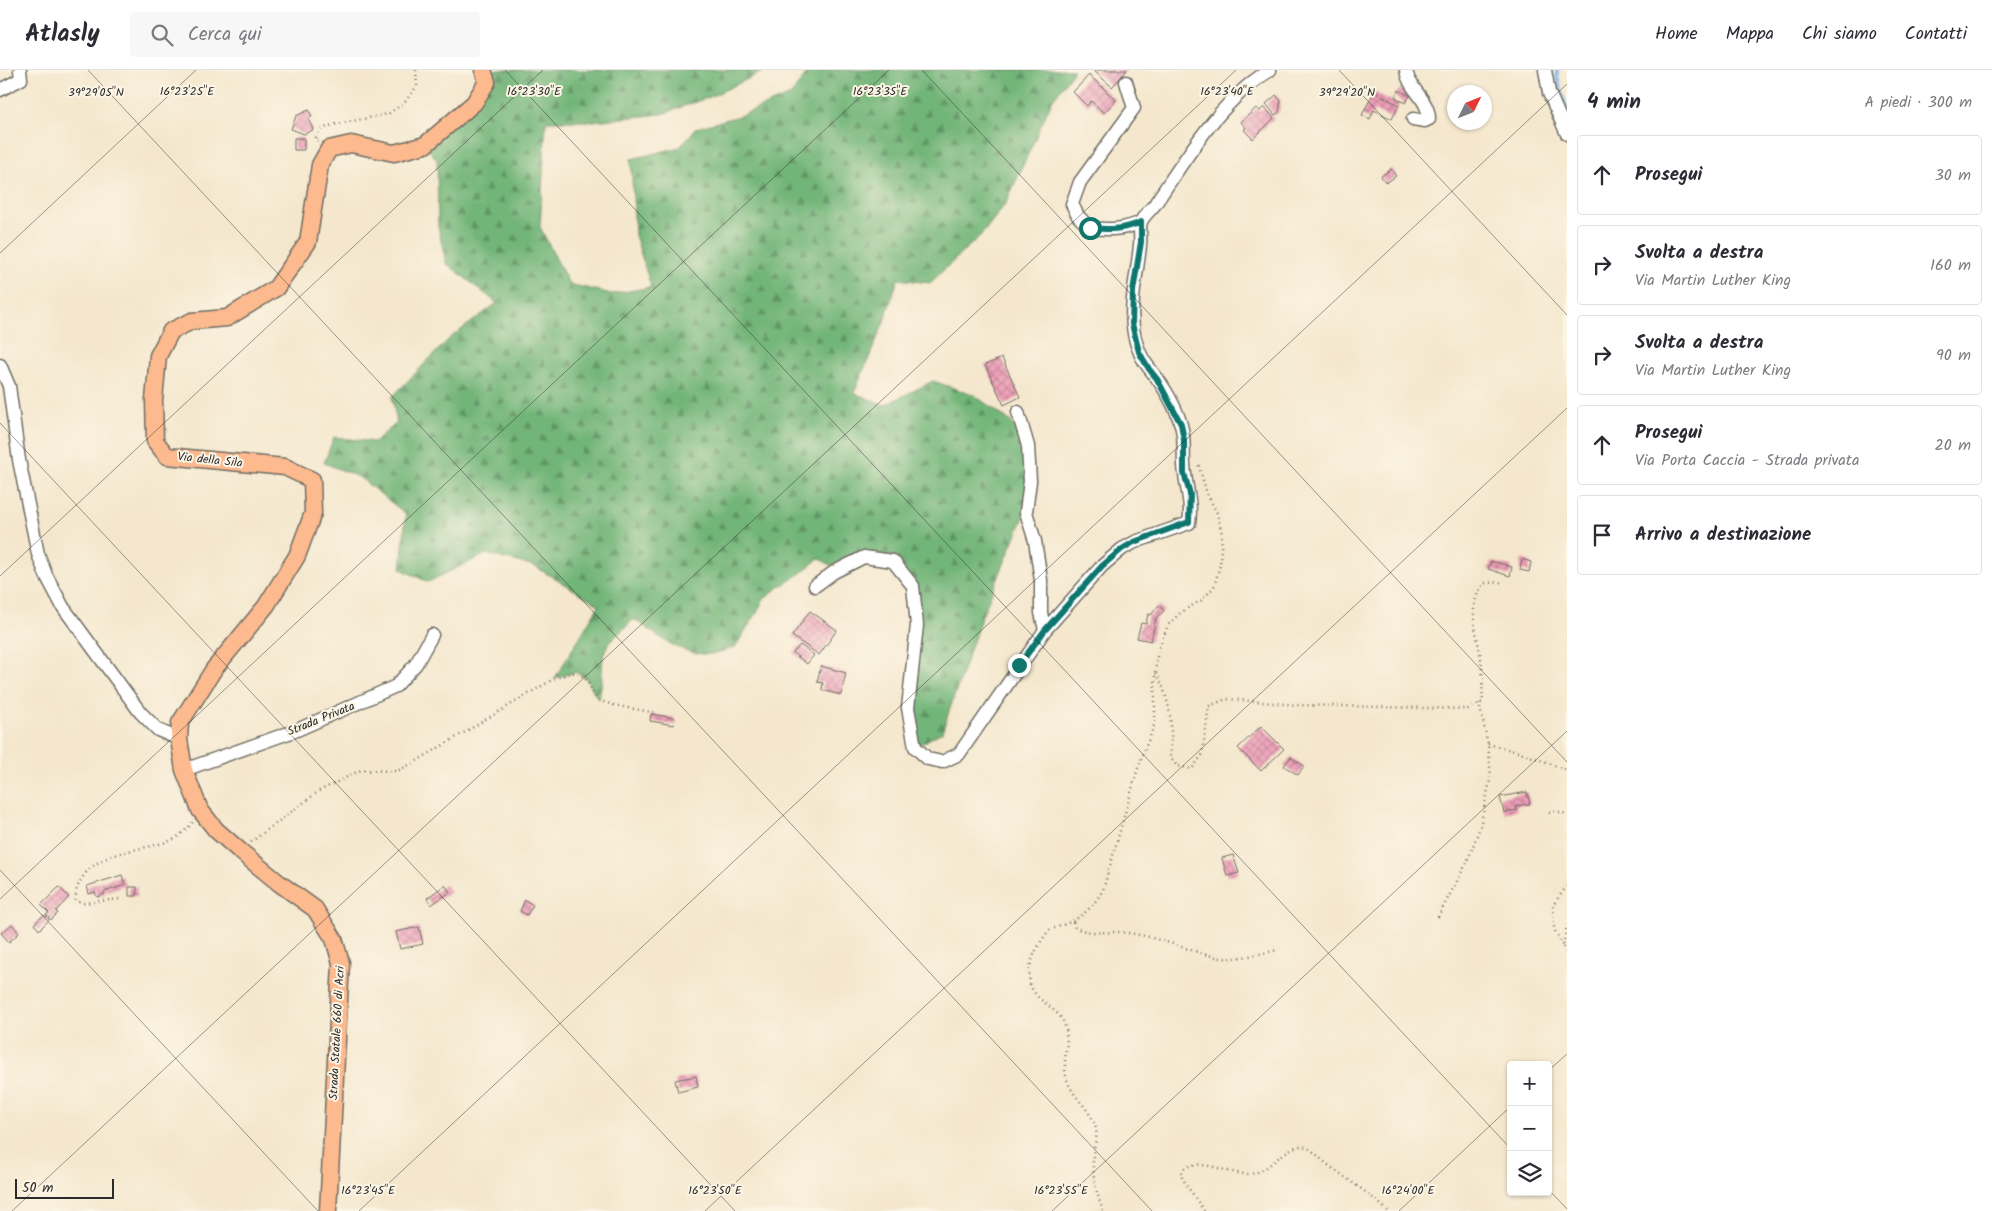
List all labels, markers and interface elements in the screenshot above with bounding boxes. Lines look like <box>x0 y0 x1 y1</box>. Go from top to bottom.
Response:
search box <box>130 12 480 57</box>
text: Atlasly <box>25 15 100 54</box>
text: Cerca qui <box>188 20 262 50</box>
text: Home <box>1655 20 1698 49</box>
text: Mappa <box>1726 20 1774 49</box>
text: Chi siamo <box>1802 20 1877 49</box>
text: Contatti <box>1905 20 1967 49</box>
icon: search <box>148 21 176 49</box>
text: 16°23'25"E <box>160 82 215 101</box>
text: 16°23'30"E <box>507 82 562 101</box>
text: 16°23'35"E <box>853 82 908 101</box>
text: 16°23'40"E <box>1200 82 1255 101</box>
text: 39°29'05"N <box>68 83 124 102</box>
text: 39°29'20"N <box>1319 83 1375 102</box>
north arrow <box>1447 85 1492 130</box>
text: 4 min <box>1587 86 1641 119</box>
text: A piedi · 300 m <box>1864 90 1972 115</box>
text: Prosegui <box>1635 160 1702 190</box>
icon: ahead <box>1588 161 1616 189</box>
text: 30 m <box>1935 163 1971 188</box>
route start <box>1079 217 1102 240</box>
text: Svolta a destra <box>1635 238 1763 268</box>
icon: right <box>1588 251 1616 279</box>
text: 160 m <box>1930 253 1971 278</box>
text: Via Martin Luther King <box>1635 268 1791 293</box>
text: Svolta a destra <box>1635 328 1763 358</box>
icon: right <box>1588 341 1616 369</box>
text: 90 m <box>1936 343 1971 368</box>
text: Via Martin Luther King <box>1635 358 1791 383</box>
text: Prosegui <box>1635 418 1702 448</box>
icon: ahead <box>1588 431 1616 459</box>
text: 20 m <box>1935 433 1971 458</box>
street label: Via della Sila <box>177 447 244 473</box>
text: Via Porta Caccia - Strada privata <box>1635 448 1860 473</box>
text: Arrivo a destinazione <box>1635 520 1811 550</box>
icon: arrive <box>1588 521 1616 549</box>
route end <box>1008 654 1031 677</box>
street label: Strada Privata <box>284 697 358 741</box>
street label: Strada Statale 660 di Acri <box>324 964 350 1101</box>
map controls <box>1507 1061 1552 1196</box>
button: + <box>1507 1061 1552 1106</box>
button: − <box>1507 1106 1552 1151</box>
button: layers <box>1507 1151 1552 1196</box>
scale bar <box>15 1176 114 1199</box>
text: 50 m <box>22 1177 53 1199</box>
text: 16°23'45"E <box>341 1181 396 1200</box>
text: 16°23'50"E <box>688 1181 743 1200</box>
text: 16°23'55"E <box>1034 1181 1089 1200</box>
text: 16°24'00"E <box>1382 1181 1435 1200</box>

